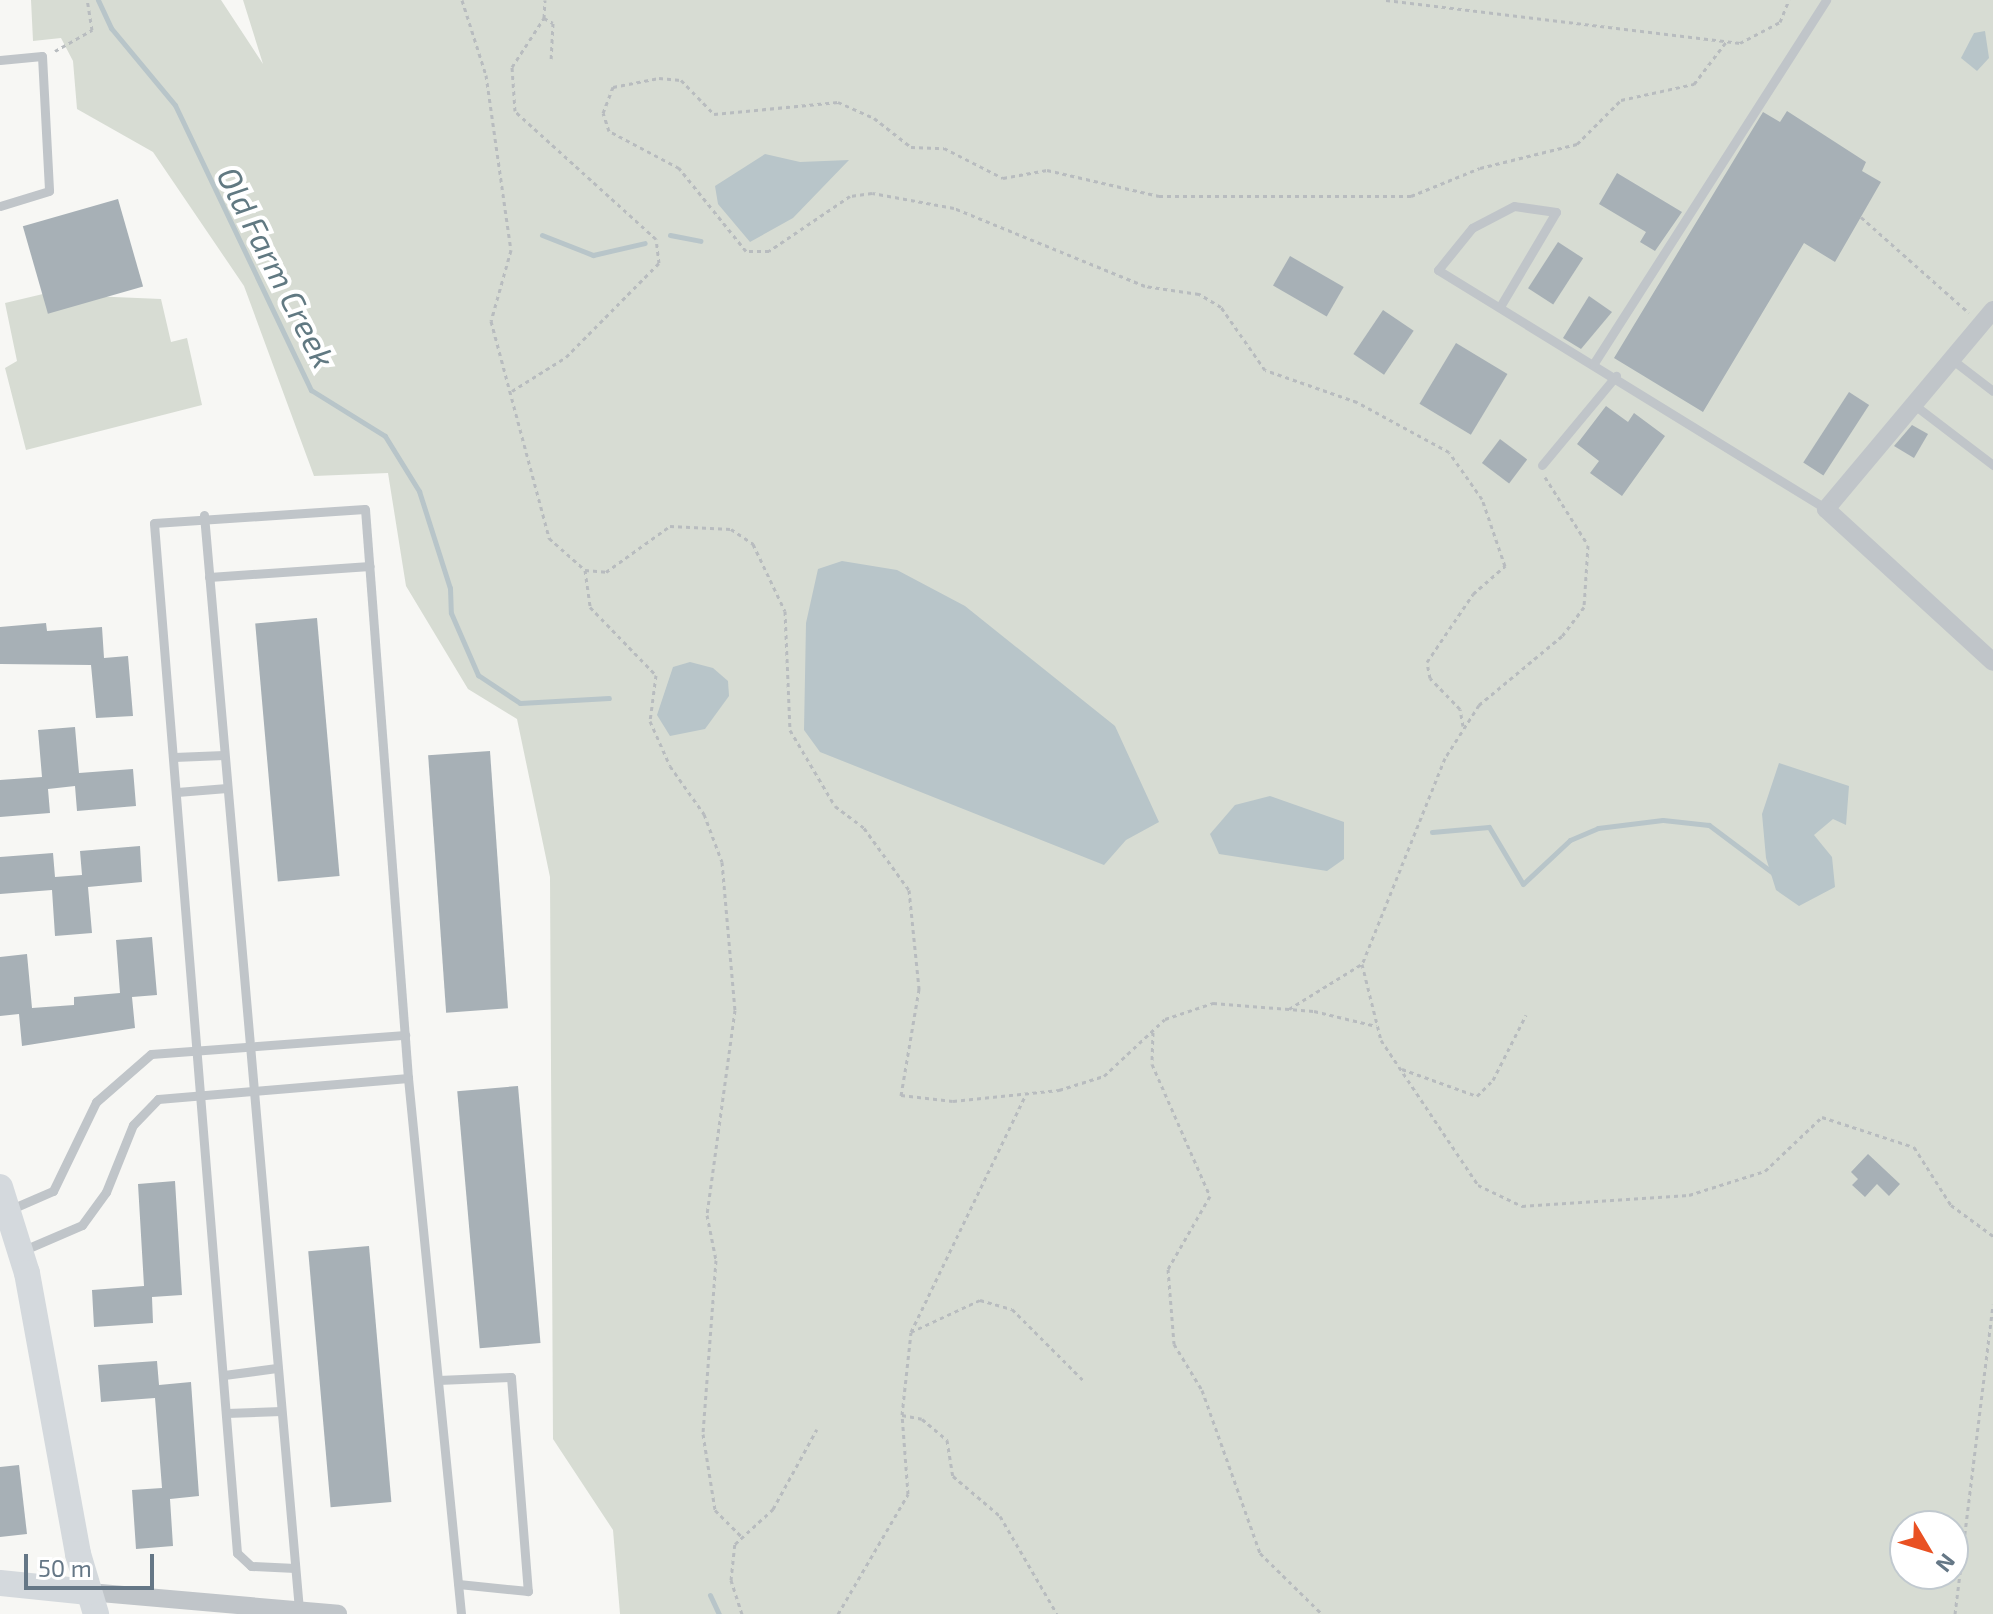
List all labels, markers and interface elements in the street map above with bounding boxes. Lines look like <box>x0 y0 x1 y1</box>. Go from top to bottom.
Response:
water label: Old Farm Creek <box>210 160 344 374</box>
north arrow <box>1889 1510 1969 1590</box>
scale bar <box>28 1538 158 1588</box>
text: N <box>1931 1549 1961 1578</box>
text: 50 m <box>38 1553 92 1582</box>

